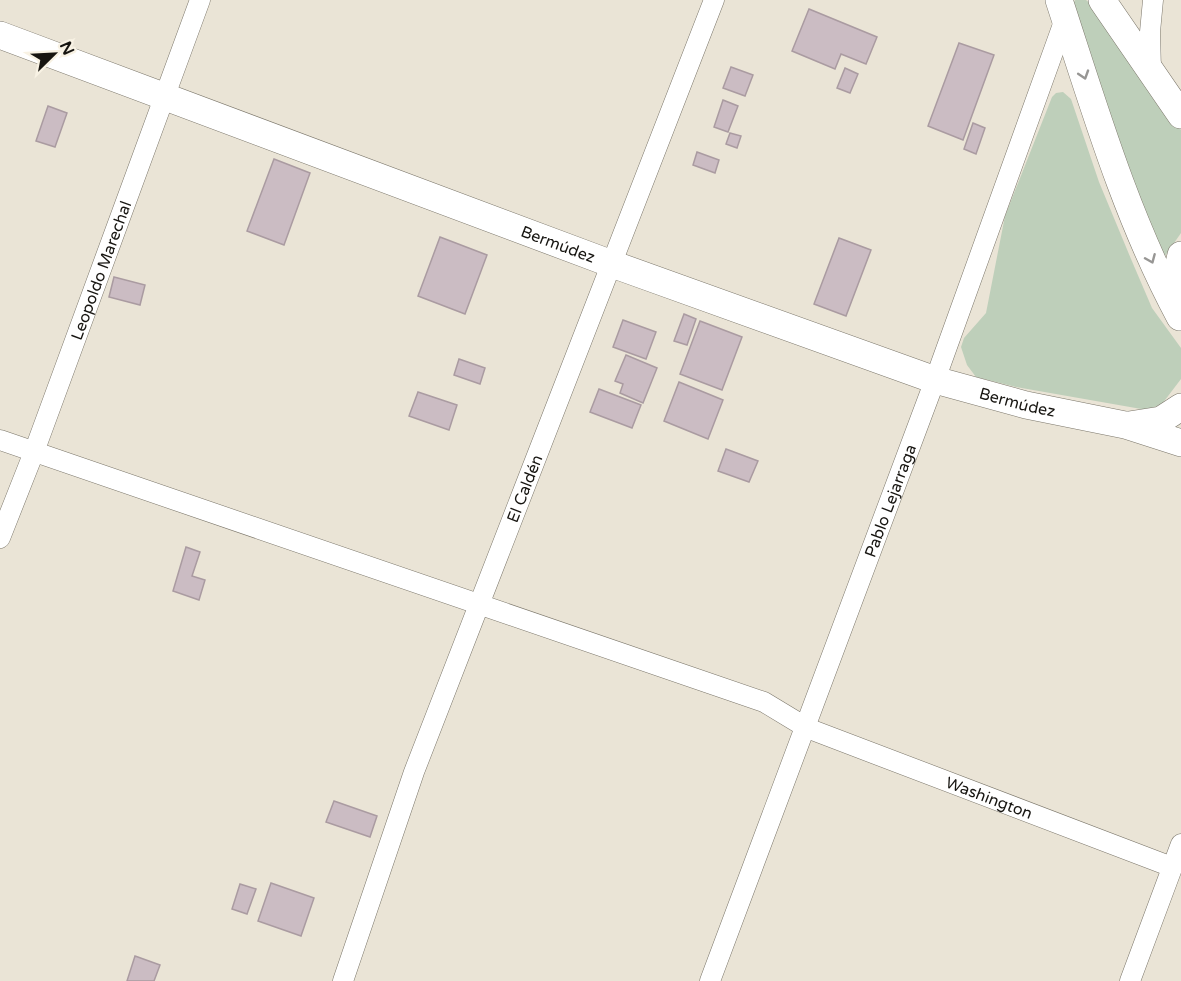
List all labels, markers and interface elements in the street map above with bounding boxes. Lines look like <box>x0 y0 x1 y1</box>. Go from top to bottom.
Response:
north arrow <box>24 24 84 84</box>
text: N <box>55 38 79 58</box>
one-way arrow <box>1077 70 1089 80</box>
street label: Leopoldo Marechal <box>67 198 136 343</box>
street label: Bermúdez <box>518 222 598 268</box>
one-way arrow <box>1143 252 1155 263</box>
street label: Bermúdez <box>977 384 1057 422</box>
street label: Pablo Lejarraga <box>861 442 921 560</box>
street label: El Caldén <box>503 452 547 526</box>
street label: Washington <box>943 773 1035 824</box>

